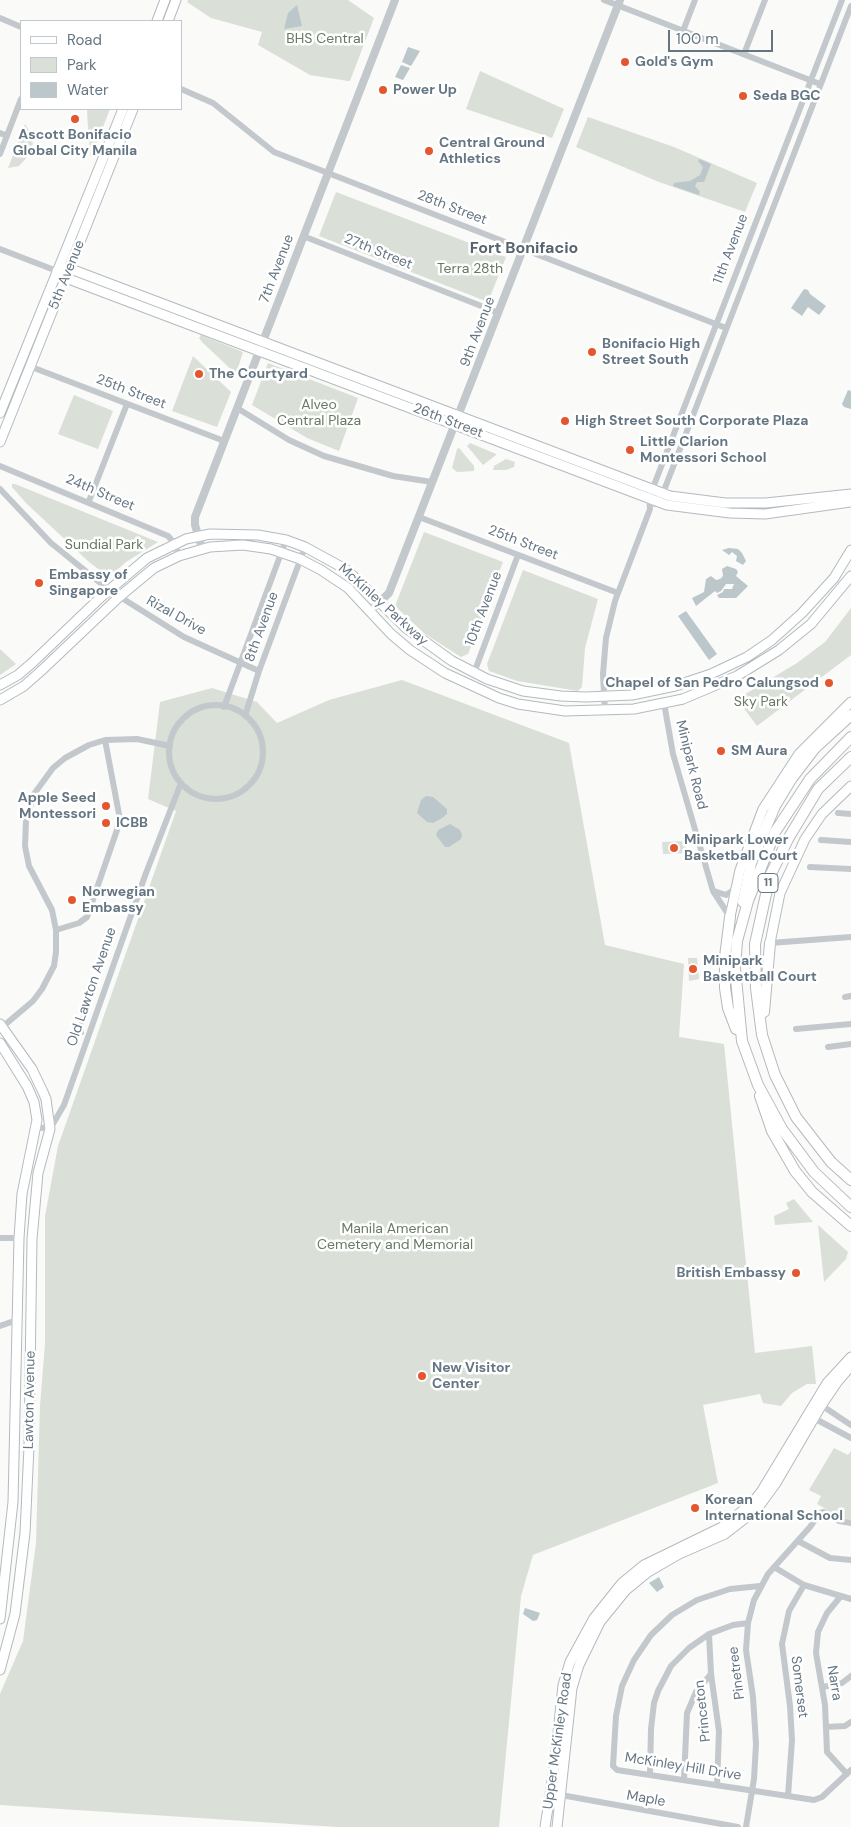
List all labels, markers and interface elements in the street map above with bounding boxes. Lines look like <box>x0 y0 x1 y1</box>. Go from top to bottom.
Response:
legend <box>20 20 182 110</box>
scale bar <box>671 20 776 52</box>
text: 100 m <box>676 29 719 49</box>
text: Road <box>67 30 102 50</box>
park label: BHS Central <box>286 31 364 47</box>
place label: Gold's Gym <box>635 54 713 70</box>
text: Park <box>67 55 97 75</box>
marker: Gold's Gym <box>619 56 631 68</box>
text: Water <box>67 80 108 100</box>
place label: Power Up <box>393 82 457 98</box>
marker: Power Up <box>377 84 389 96</box>
place label: Seda BGC <box>753 88 821 104</box>
marker: Seda BGC <box>737 90 749 102</box>
marker: Ascott Bonifacio Global City Manila <box>69 113 81 125</box>
place label: Ascott Bonifacio Global City Manila <box>13 127 137 160</box>
place label: Central Ground Athletics <box>439 135 545 168</box>
marker: Central Ground Athletics <box>423 145 435 157</box>
street label: 28th Street <box>415 187 489 229</box>
street label: 11th Avenue <box>710 212 752 286</box>
street label: 27th Street <box>341 231 415 273</box>
street label: 7th Avenue <box>256 232 298 306</box>
street label: 5th Avenue <box>45 238 89 312</box>
district label: Fort Bonifacio <box>470 239 578 259</box>
park label: Terra 28th <box>437 261 503 277</box>
street label: 9th Avenue <box>457 295 499 369</box>
place label: Bonifacio High Street South <box>602 336 700 368</box>
marker: Bonifacio High Street South <box>586 346 598 358</box>
place label: The Courtyard <box>209 366 308 382</box>
marker: The Courtyard <box>193 368 205 380</box>
street label: 25th Street <box>94 371 168 413</box>
park label: Alveo Central Plaza <box>277 397 361 430</box>
street label: 26th Street <box>411 400 485 442</box>
place label: High Street South Corporate Plaza <box>575 413 808 429</box>
marker: High Street South Corporate Plaza <box>559 415 571 427</box>
place label: Little Clarion Montessori School <box>640 434 767 467</box>
marker: Little Clarion Montessori School <box>624 444 636 456</box>
street label: 24th Street <box>63 471 137 515</box>
street label: 25th Street <box>486 522 560 564</box>
park label: Sundial Park <box>65 537 143 553</box>
street label: McKinley Parkway <box>335 560 431 650</box>
place label: Embassy of Singapore <box>49 567 128 600</box>
street label: 10th Avenue <box>462 569 506 649</box>
marker: Embassy of Singapore <box>33 577 45 589</box>
street label: 8th Avenue <box>242 590 282 664</box>
street label: Rizal Drive <box>143 593 209 639</box>
place label: Chapel of San Pedro Calungsod <box>605 675 819 691</box>
marker: Chapel of San Pedro Calungsod <box>823 677 835 689</box>
park label: Sky Park <box>734 694 788 710</box>
street label: Minipark Road <box>672 719 710 811</box>
place label: SM Aura <box>731 743 788 759</box>
marker: SM Aura <box>715 745 727 757</box>
place label: Apple Seed Montessori <box>18 790 96 822</box>
marker: Apple Seed Montessori <box>100 800 112 812</box>
place label: ICBB <box>116 815 148 831</box>
marker: ICBB <box>100 817 112 829</box>
place label: Minipark Lower Basketball Court <box>684 832 798 864</box>
marker: Minipark Lower Basketball Court <box>668 842 680 854</box>
road number: 11 <box>758 874 778 892</box>
place label: Norwegian Embassy <box>82 884 155 916</box>
marker: Norwegian Embassy <box>66 894 78 906</box>
street label: Old Lawton Avenue <box>64 925 120 1049</box>
place label: Minipark Basketball Court <box>703 953 817 986</box>
marker: Minipark Basketball Court <box>687 963 699 975</box>
park label: Manila American Cemetery and Memorial <box>317 1221 473 1254</box>
place label: British Embassy <box>677 1265 786 1281</box>
marker: British Embassy <box>790 1267 802 1279</box>
street label: Lawton Avenue <box>21 1351 39 1449</box>
place label: New Visitor Center <box>432 1360 510 1392</box>
marker: New Visitor Center <box>416 1370 428 1382</box>
place label: Korean International School <box>705 1492 843 1524</box>
marker: Korean International School <box>689 1502 701 1514</box>
street label: Pinetree <box>725 1645 749 1701</box>
street label: Somerset <box>787 1655 811 1719</box>
street label: Narra <box>823 1664 845 1702</box>
street label: Upper McKinley Road <box>540 1672 576 1810</box>
street label: Princeton <box>691 1679 715 1743</box>
street label: McKinley Hill Drive <box>624 1749 742 1785</box>
street label: Maple <box>625 1787 667 1811</box>

